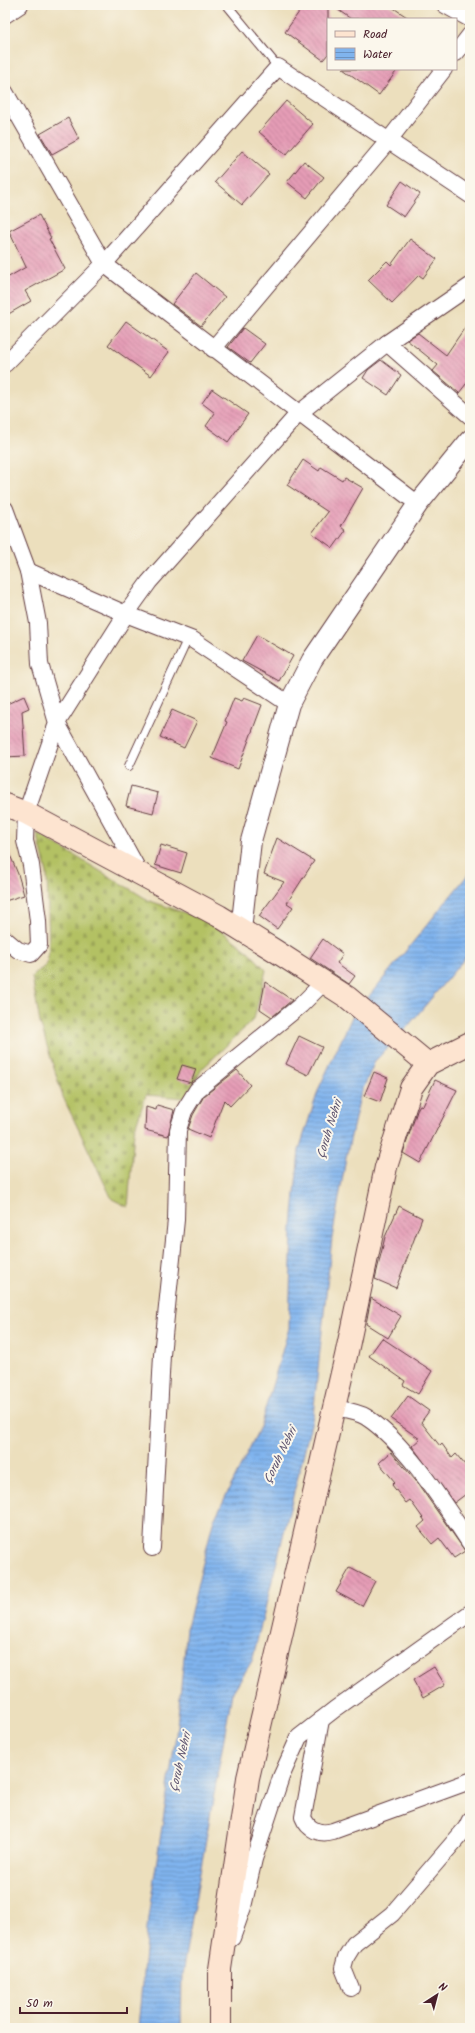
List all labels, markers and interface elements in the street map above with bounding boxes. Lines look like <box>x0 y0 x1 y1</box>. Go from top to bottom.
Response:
legend <box>327 18 457 70</box>
text: Road <box>363 25 388 44</box>
text: Water <box>363 45 393 64</box>
water label: Çoruh Nehri <box>312 1094 348 1161</box>
water label: Çoruh Nehri <box>259 1421 304 1487</box>
water label: Çoruh Nehri <box>164 1727 197 1794</box>
north arrow <box>417 1975 457 2015</box>
text: N <box>434 1978 450 1997</box>
scale bar <box>20 1989 127 2015</box>
text: 50 m <box>26 1994 53 2013</box>

